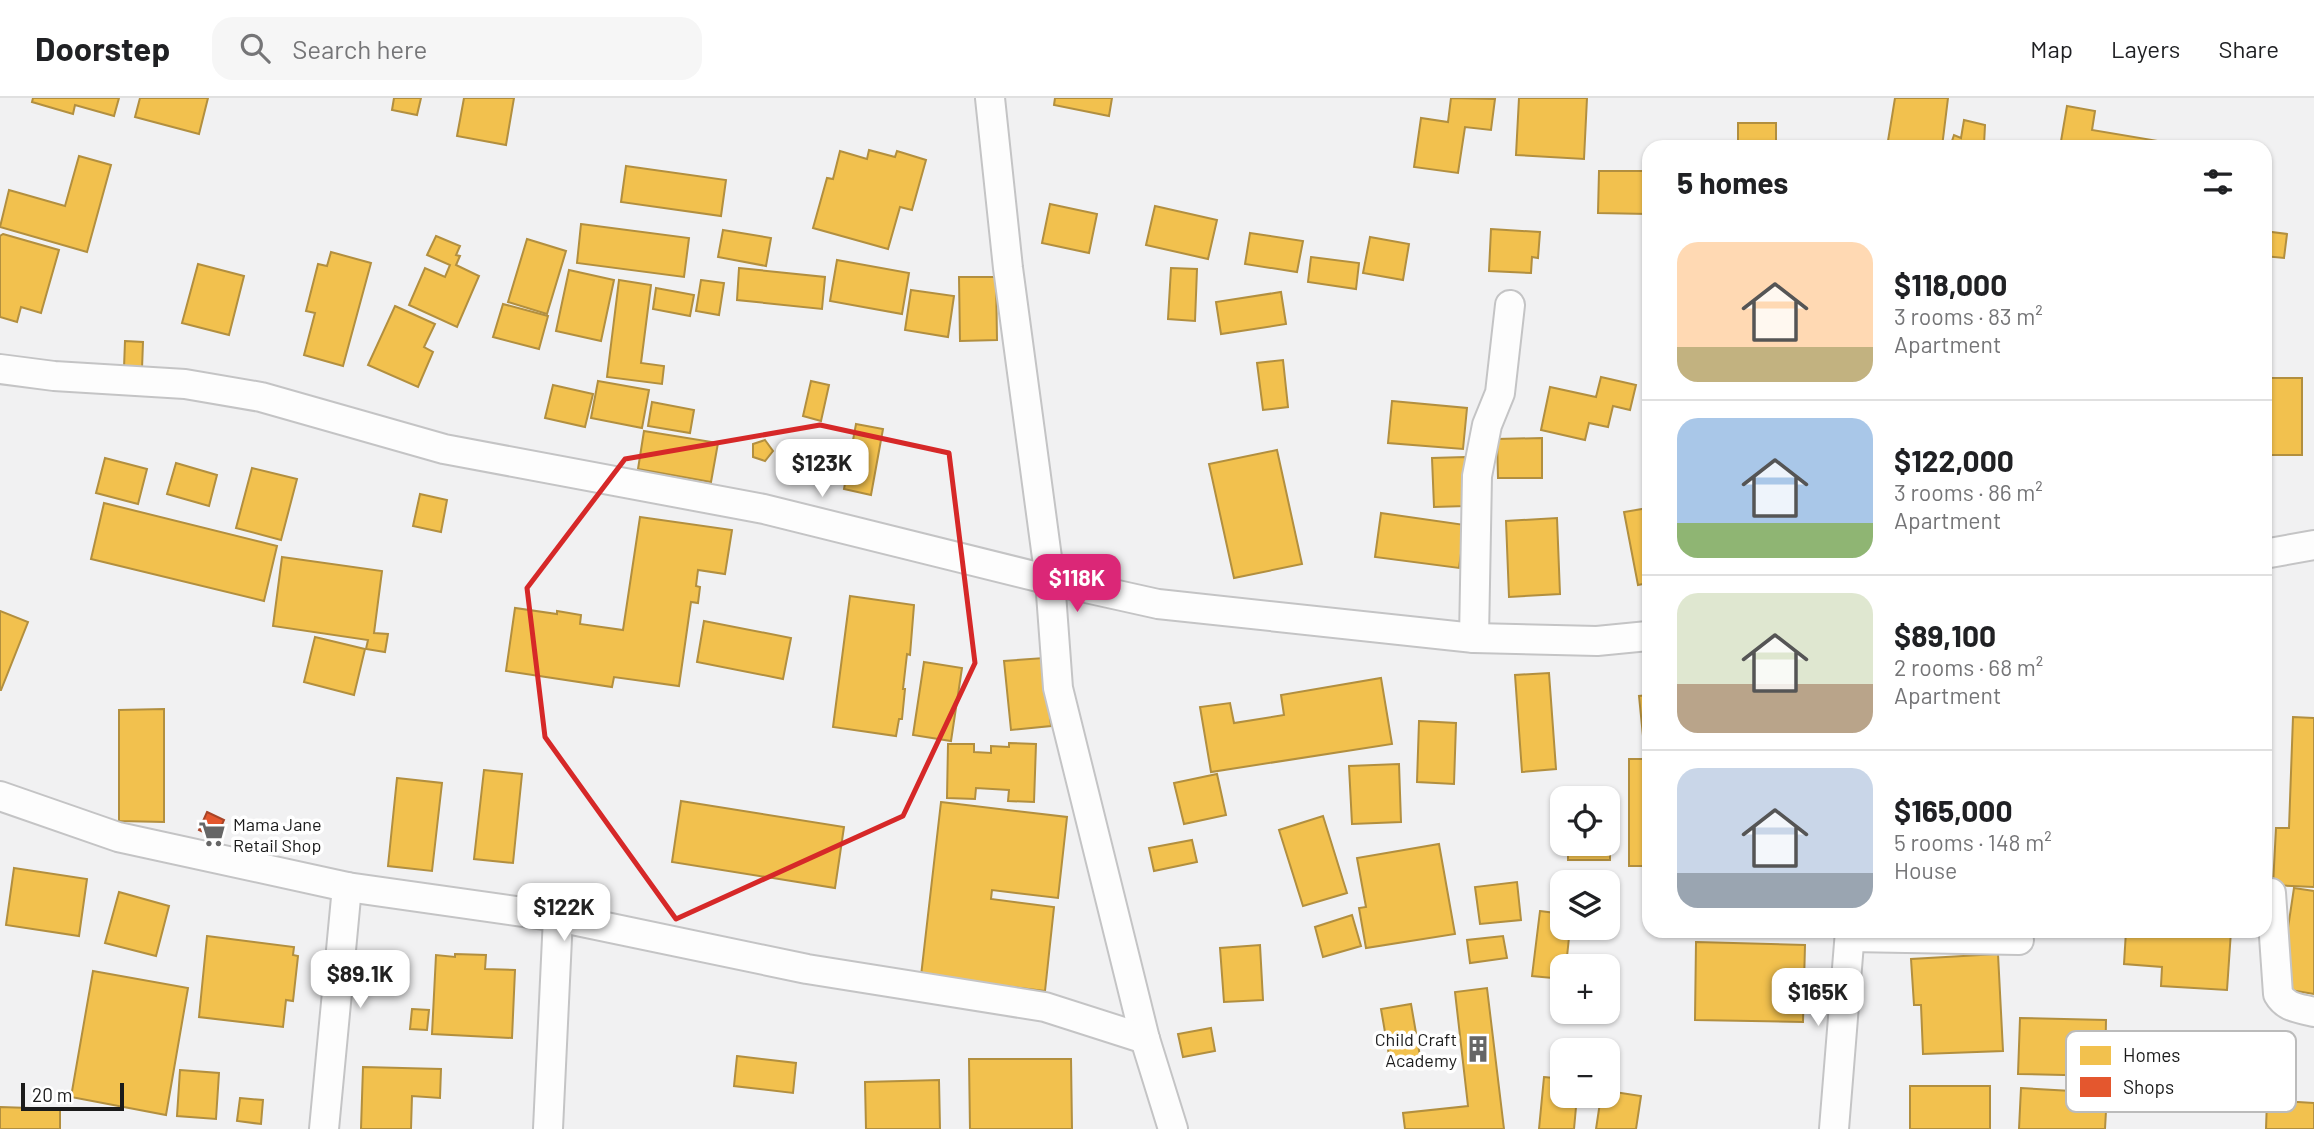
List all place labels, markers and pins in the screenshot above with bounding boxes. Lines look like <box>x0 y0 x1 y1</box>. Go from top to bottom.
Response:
pin: $123K <box>773 440 871 499</box>
pin: $118K <box>1028 554 1126 614</box>
place label: Mama Jane Retail Shop <box>233 813 322 856</box>
supermarket icon: Mama Jane Retail Shop <box>197 819 227 849</box>
pin: $122K <box>515 884 613 943</box>
pin: $89.1K <box>303 950 417 1010</box>
pin: $165K <box>1769 968 1867 1028</box>
place label: Child Craft Academy <box>1375 1028 1457 1071</box>
building icon: Child Craft Academy <box>1463 1034 1493 1064</box>

